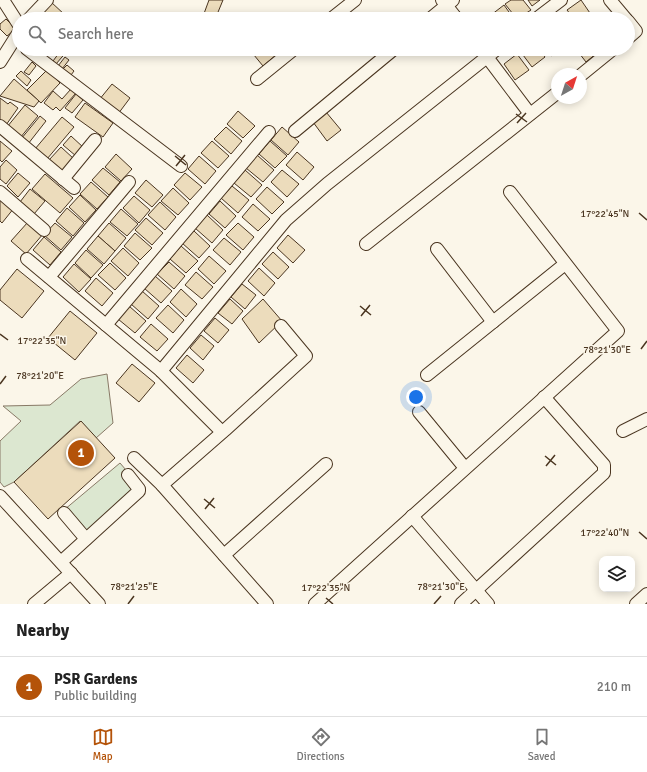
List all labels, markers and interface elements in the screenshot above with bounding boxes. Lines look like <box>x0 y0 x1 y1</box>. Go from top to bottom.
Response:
search box <box>12 12 635 56</box>
icon: search <box>26 23 48 45</box>
text: Search here <box>58 25 134 43</box>
north arrow <box>551 68 587 104</box>
text: 17°22'45"N <box>581 208 629 220</box>
text: 17°22'35"N <box>18 335 66 347</box>
text: 78°21'30"E <box>583 344 631 356</box>
text: 78°21'20"E <box>16 370 64 382</box>
your location <box>406 387 426 407</box>
pin: 1 <box>68 438 94 468</box>
text: 17°22'40"N <box>581 527 629 539</box>
map controls <box>599 556 635 592</box>
button: layers <box>599 556 635 592</box>
text: 78°21'25"E <box>110 581 158 593</box>
text: 78°21'30"E <box>417 581 465 593</box>
text: 17°22'35"N <box>302 582 350 594</box>
text: Nearby <box>16 620 69 641</box>
text: PSR Gardens <box>54 670 137 688</box>
text: 1 <box>25 679 33 695</box>
text: 210 m <box>597 679 631 695</box>
text: Public building <box>54 688 137 704</box>
tab: Map <box>92 726 114 763</box>
tab: Directions <box>297 726 345 763</box>
tab: Saved <box>528 726 555 763</box>

